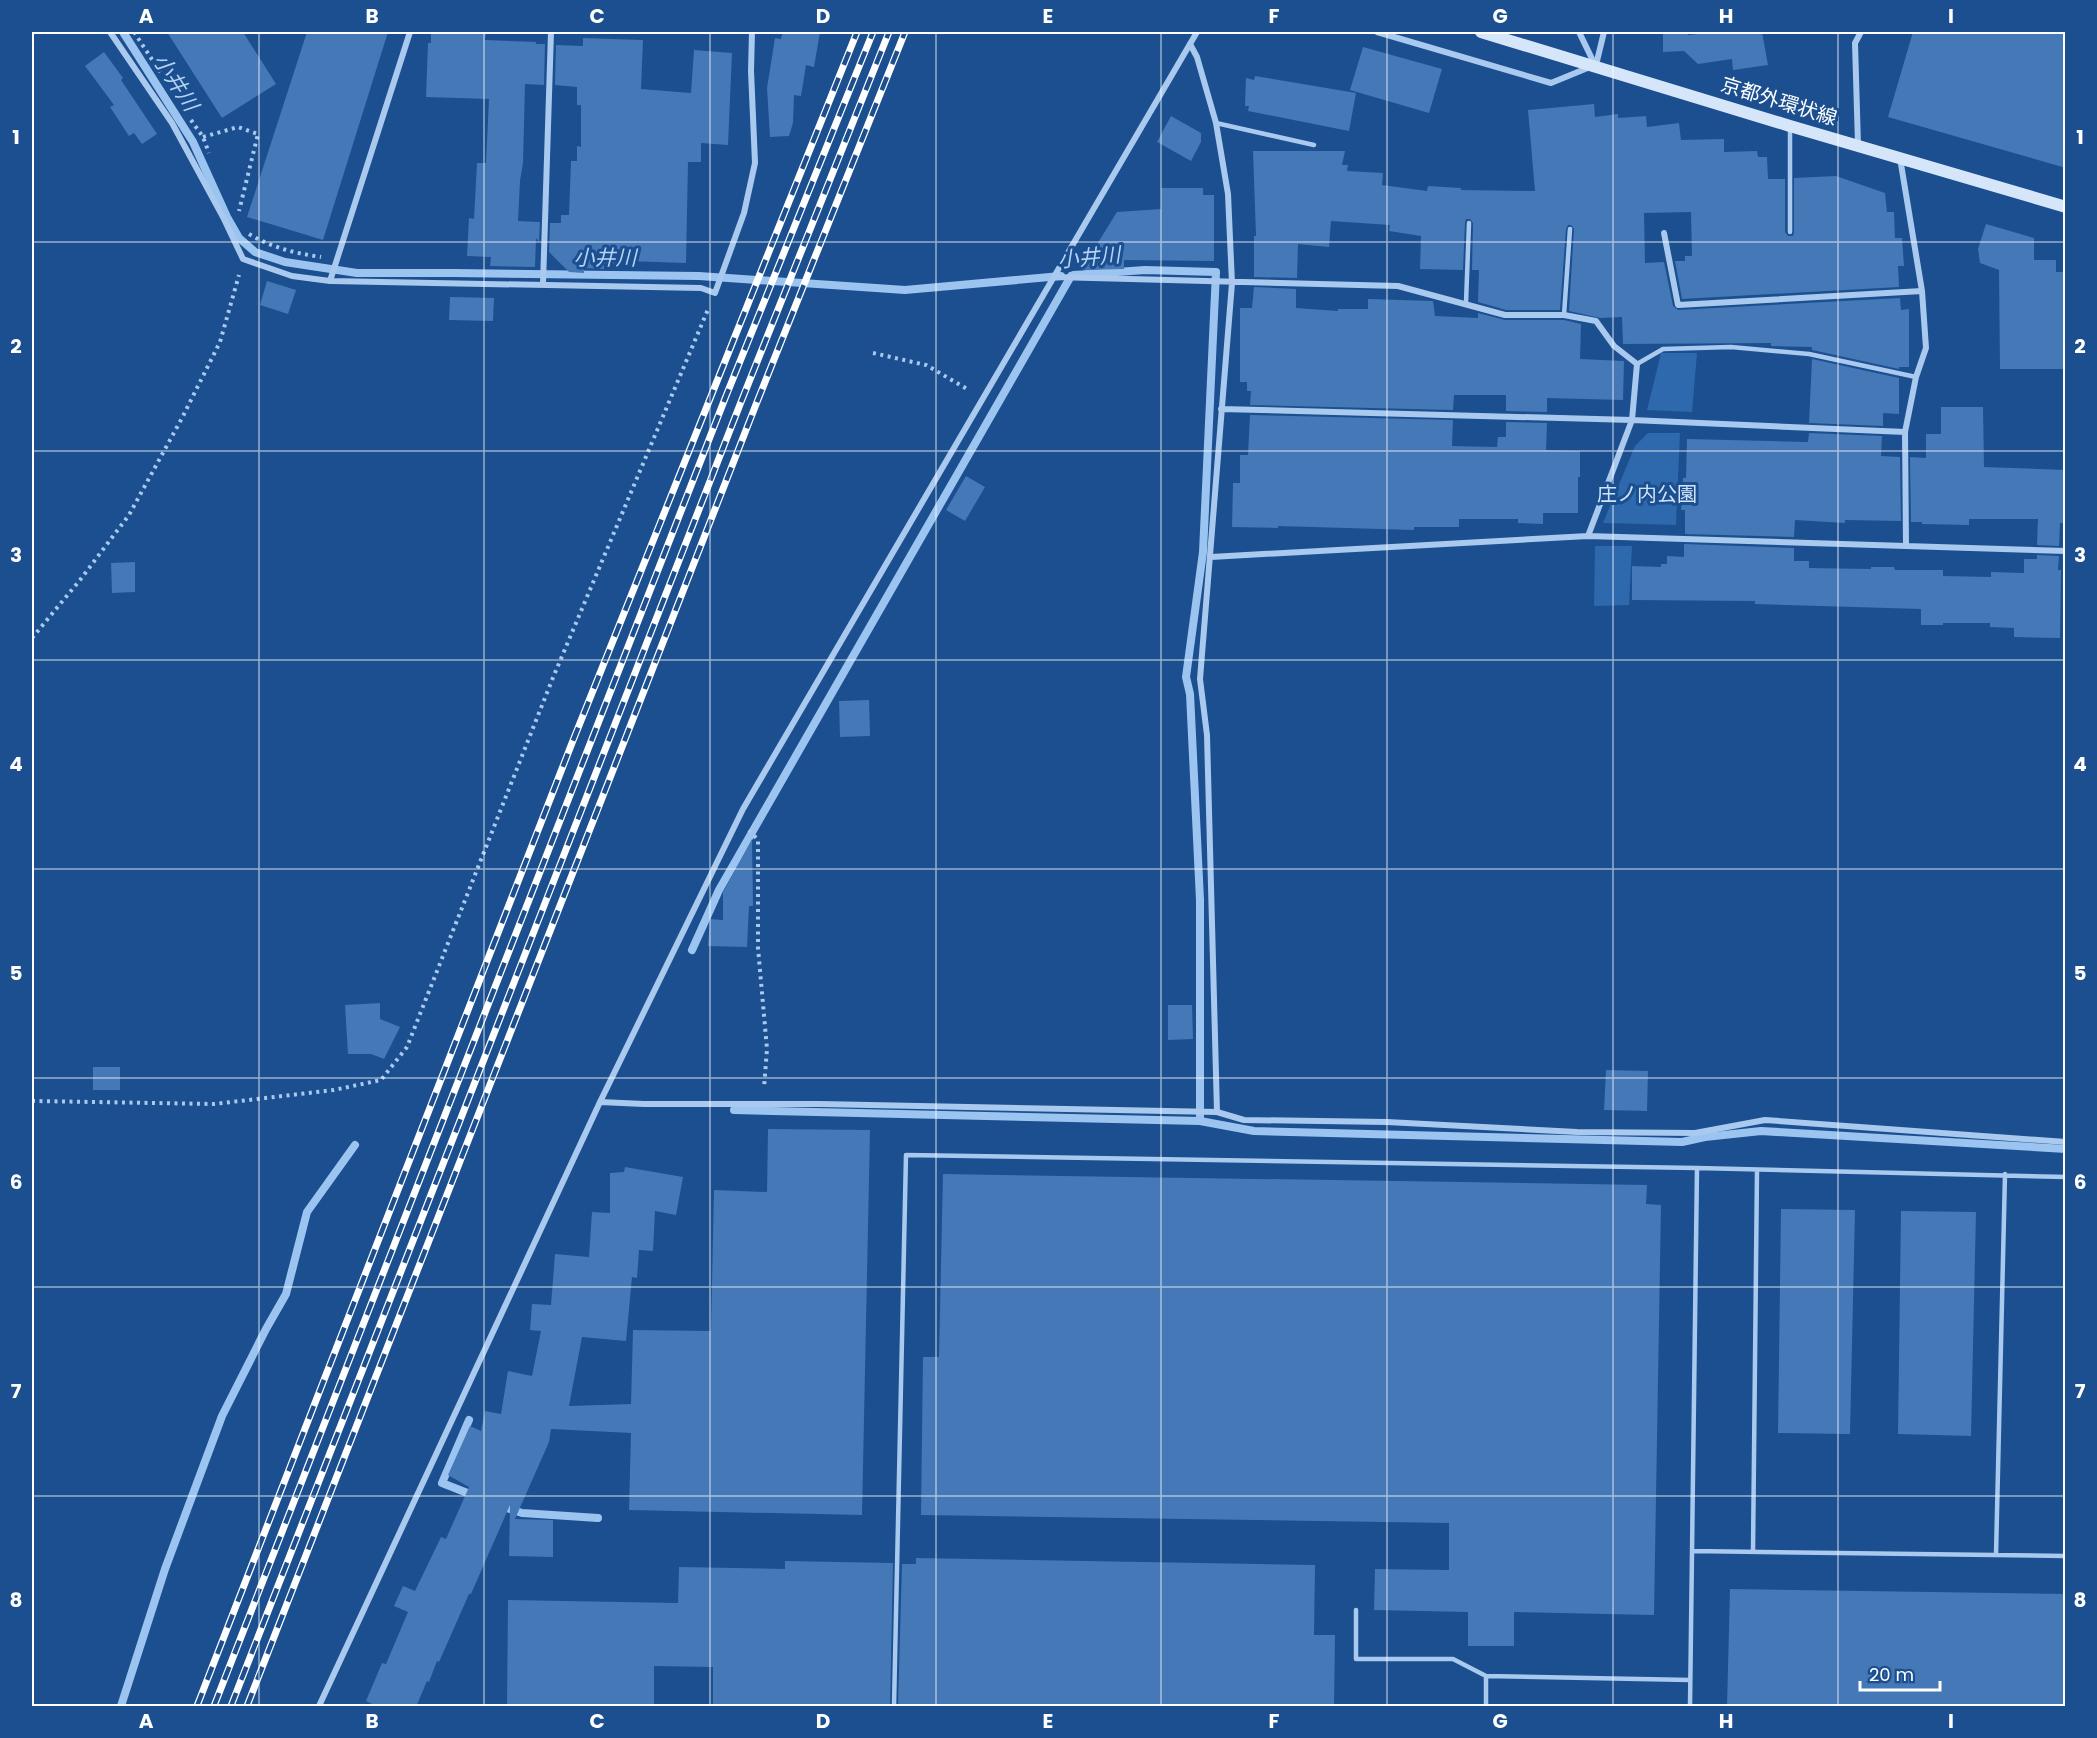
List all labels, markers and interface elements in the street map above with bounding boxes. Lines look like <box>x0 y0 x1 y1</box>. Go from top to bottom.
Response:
text: A <box>139 2 154 30</box>
text: B <box>365 2 379 30</box>
text: C <box>589 2 605 30</box>
text: D <box>816 2 830 30</box>
text: E <box>1043 2 1053 30</box>
text: F <box>1269 2 1280 30</box>
text: G <box>1492 2 1508 30</box>
text: H <box>1719 2 1733 30</box>
text: I <box>1948 2 1954 30</box>
water label: 小井川 <box>147 48 206 118</box>
street label: 京都外環状線 <box>1718 70 1840 132</box>
text: 1 <box>12 123 20 151</box>
text: 1 <box>2076 123 2084 151</box>
water label: 小井川 <box>1056 240 1124 274</box>
water label: 小井川 <box>574 243 638 272</box>
text: 2 <box>10 332 22 360</box>
text: 2 <box>2074 332 2086 360</box>
park label: 庄ノ内公園 <box>1597 480 1697 508</box>
text: 3 <box>10 541 22 569</box>
text: 3 <box>2074 541 2086 569</box>
text: 4 <box>9 750 23 778</box>
text: 4 <box>2073 750 2087 778</box>
text: 5 <box>10 959 23 987</box>
text: 5 <box>2074 959 2087 987</box>
text: 6 <box>10 1168 22 1196</box>
text: 6 <box>2074 1168 2086 1196</box>
text: 7 <box>11 1377 22 1405</box>
text: 7 <box>2075 1377 2086 1405</box>
text: 8 <box>10 1586 22 1614</box>
text: 8 <box>2074 1586 2086 1614</box>
scale bar <box>1860 1654 1940 1692</box>
text: 20 m <box>1869 1662 1914 1687</box>
text: A <box>139 1707 154 1735</box>
text: B <box>365 1707 379 1735</box>
text: C <box>589 1707 605 1735</box>
text: D <box>816 1707 830 1735</box>
text: E <box>1043 1707 1053 1735</box>
text: F <box>1269 1707 1280 1735</box>
text: G <box>1492 1707 1508 1735</box>
text: H <box>1719 1707 1733 1735</box>
text: I <box>1948 1707 1954 1735</box>

